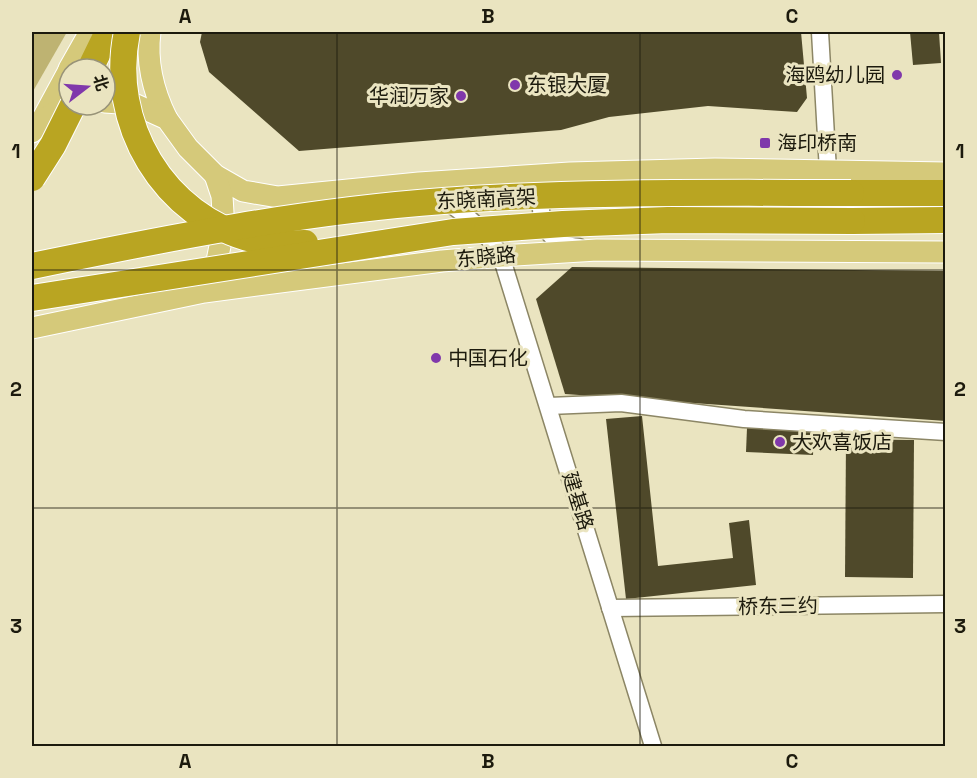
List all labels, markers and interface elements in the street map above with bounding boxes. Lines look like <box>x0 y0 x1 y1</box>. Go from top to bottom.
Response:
text: A <box>179 3 192 29</box>
text: B <box>481 3 495 29</box>
text: C <box>786 3 799 29</box>
north arrow <box>57 57 117 117</box>
place label: 海鸥幼儿园 <box>785 62 885 88</box>
marker: 海鸥幼儿园 <box>890 68 904 82</box>
text: 北 <box>88 72 113 93</box>
place label: 东银大厦 <box>527 72 607 98</box>
marker: 东银大厦 <box>508 78 522 92</box>
place label: 华润万家 <box>369 83 449 109</box>
marker: 华润万家 <box>454 89 468 103</box>
place label: 海印桥南 <box>777 130 857 156</box>
marker: 海印桥南 <box>758 136 772 150</box>
text: 1 <box>11 138 21 164</box>
text: 1 <box>955 138 965 164</box>
street label: 东晓南高架 <box>435 183 537 215</box>
street label: 东晓路 <box>455 241 517 273</box>
place label: 中国石化 <box>448 345 528 371</box>
marker: 中国石化 <box>429 351 443 365</box>
text: 2 <box>10 376 22 402</box>
text: 2 <box>954 376 966 402</box>
place label: 大欢喜饭店 <box>792 429 892 455</box>
marker: 大欢喜饭店 <box>773 435 787 449</box>
street label: 建基路 <box>557 469 599 533</box>
street label: 桥东三约 <box>738 592 818 620</box>
text: 3 <box>10 613 22 639</box>
text: 3 <box>954 613 966 639</box>
text: A <box>179 748 192 774</box>
text: B <box>481 748 495 774</box>
text: C <box>786 748 799 774</box>

